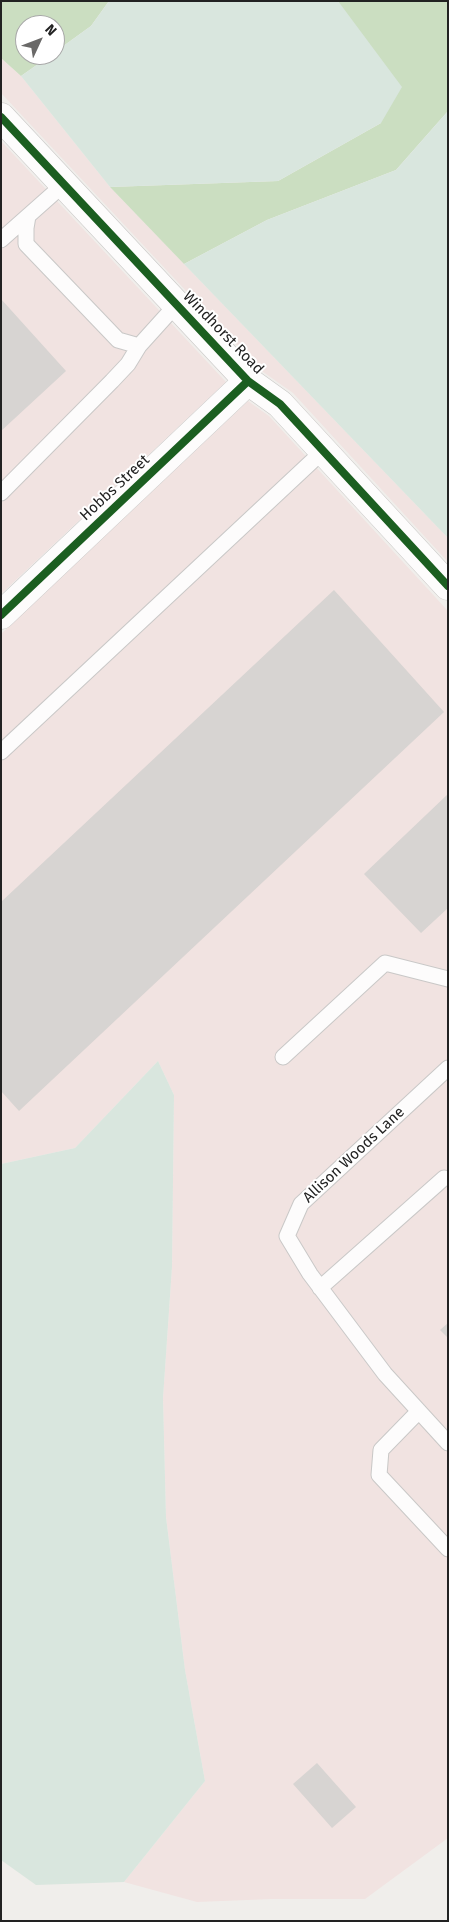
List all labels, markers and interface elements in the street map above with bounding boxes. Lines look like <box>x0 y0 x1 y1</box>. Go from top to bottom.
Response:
north arrow <box>15 15 65 65</box>
text: N <box>41 21 60 39</box>
street label: Windhorst Road <box>179 288 267 378</box>
street label: Hobbs Street <box>77 451 153 525</box>
street label: Allison Woods Lane <box>299 1103 409 1207</box>

